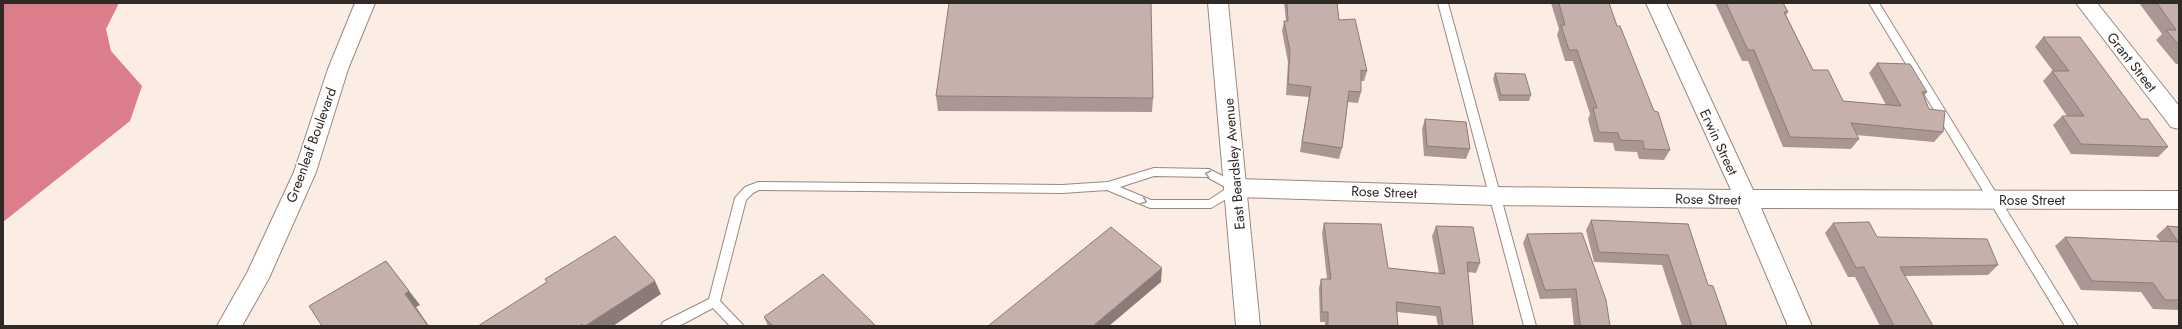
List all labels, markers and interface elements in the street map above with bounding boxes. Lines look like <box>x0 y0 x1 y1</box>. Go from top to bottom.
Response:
street label: Grant Street <box>2102 28 2162 97</box>
street label: Greenleaf Boulevard <box>281 85 341 205</box>
street label: East Beardsley Avenue <box>1218 97 1250 231</box>
street label: Erwin Street <box>1695 106 1743 179</box>
one-way arrow <box>1204 171 1211 179</box>
street label: Rose Street <box>1351 181 1418 203</box>
street label: Rose Street <box>1675 188 1742 210</box>
street label: Rose Street <box>1999 190 2066 210</box>
one-way arrow <box>1140 197 1147 205</box>

